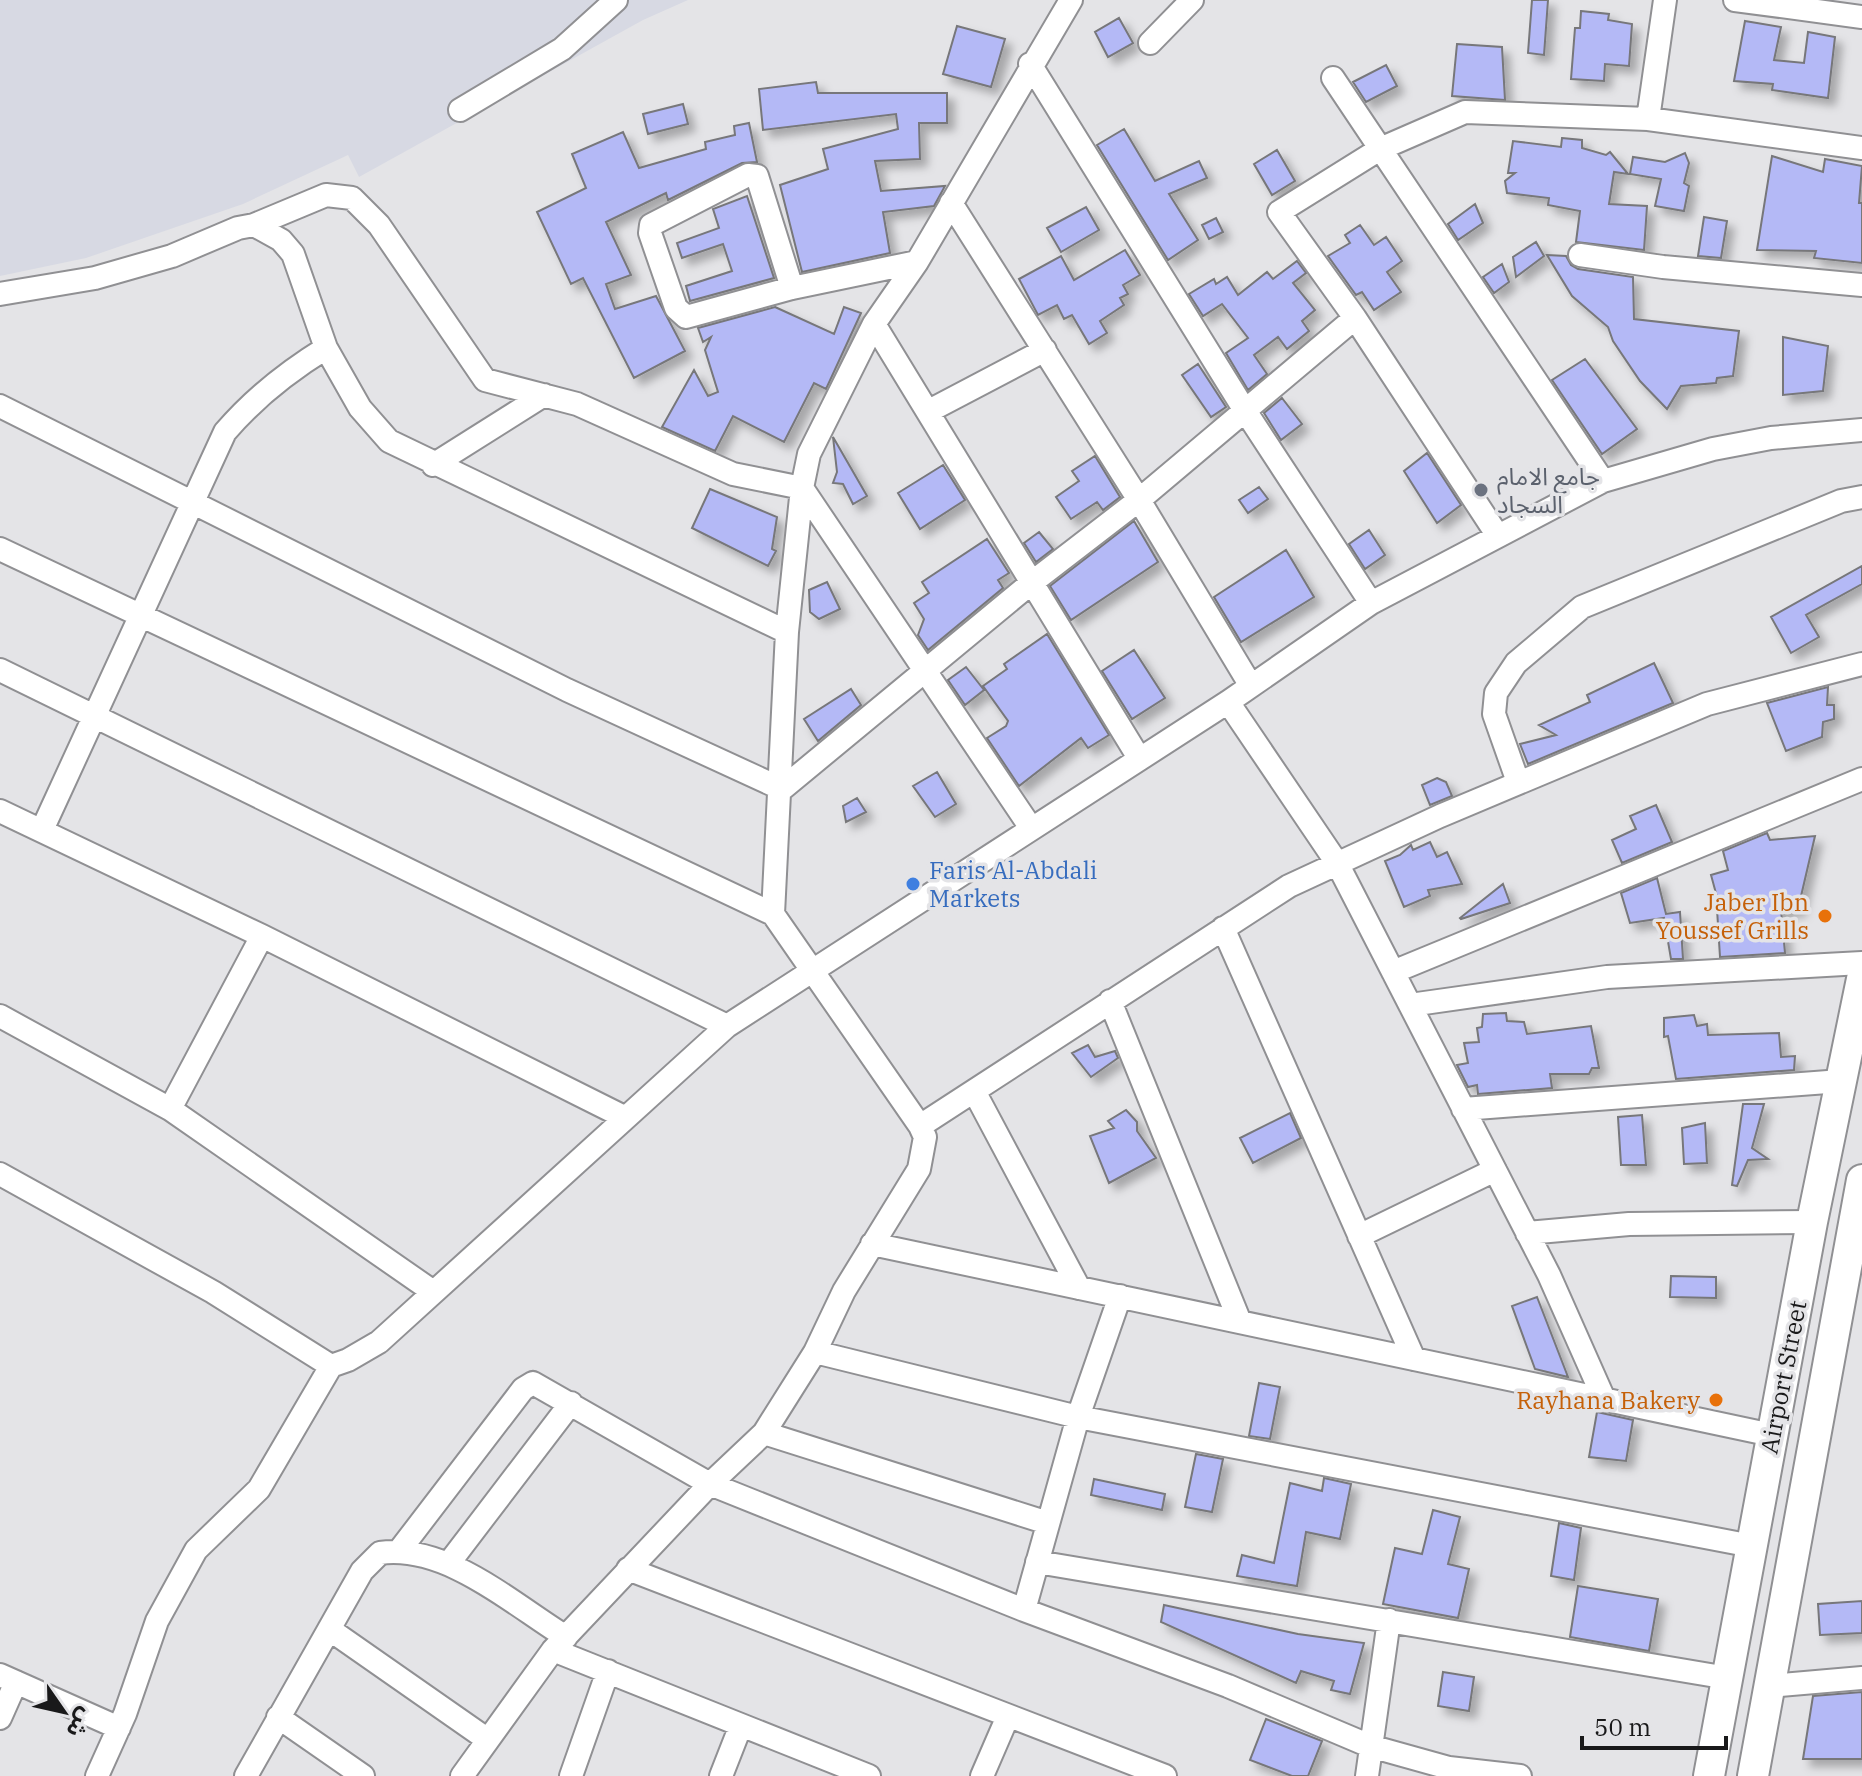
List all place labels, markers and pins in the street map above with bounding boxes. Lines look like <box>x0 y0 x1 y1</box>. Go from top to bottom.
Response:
place label: جامع الامام السجاد <box>1497 460 1600 520</box>
marker: جامع الامام السجاد <box>1472 481 1490 499</box>
place label: Faris Al-Abdali Markets <box>929 854 1097 914</box>
marker: Faris Al-Abdali Markets <box>904 875 922 893</box>
place label: Jaber Ibn Youssef Grills <box>1656 886 1809 946</box>
marker: Jaber Ibn Youssef Grills <box>1816 907 1834 925</box>
place label: Rayhana Bakery <box>1516 1384 1700 1416</box>
marker: Rayhana Bakery <box>1707 1391 1725 1409</box>

